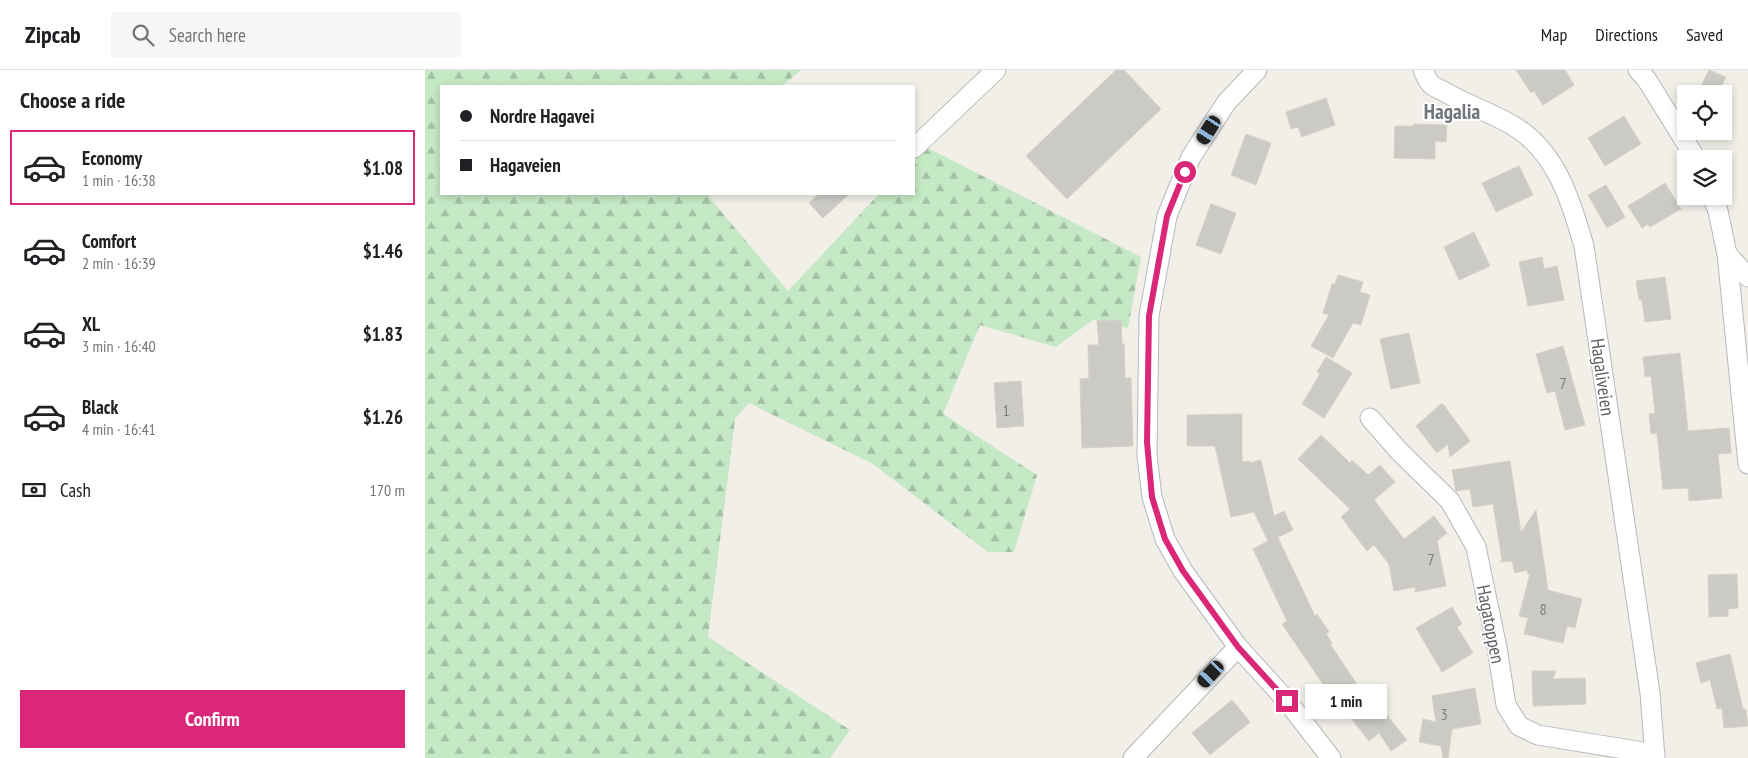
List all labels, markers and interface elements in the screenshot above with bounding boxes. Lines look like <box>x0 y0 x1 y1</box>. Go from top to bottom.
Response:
search box <box>111 12 461 57</box>
text: Zipcab <box>25 19 81 50</box>
icon: search <box>129 21 157 49</box>
text: Search here <box>169 23 246 47</box>
text: Map <box>1541 23 1567 46</box>
text: Directions <box>1595 23 1658 46</box>
text: Saved <box>1686 23 1723 46</box>
map controls <box>1677 85 1732 205</box>
button: locate <box>1677 85 1732 140</box>
text: Choose a ride <box>20 86 125 114</box>
district label: Hagalia <box>1424 98 1480 125</box>
text: Nordre Hagavei <box>490 104 594 128</box>
car <box>1194 113 1223 147</box>
icon: car <box>22 145 67 190</box>
text: Economy <box>82 146 142 170</box>
button: layers <box>1677 150 1732 205</box>
text: Hagaveien <box>490 153 561 177</box>
text: $1.08 <box>363 156 403 180</box>
route start <box>1174 161 1196 183</box>
text: 1 min · 16:38 <box>82 170 156 190</box>
icon: car <box>22 228 67 273</box>
text: Comfort <box>82 229 136 253</box>
text: $1.46 <box>363 239 403 263</box>
text: 2 min · 16:39 <box>82 253 156 273</box>
icon: car <box>22 311 67 356</box>
text: XL <box>82 312 100 336</box>
text: $1.83 <box>363 322 403 346</box>
text: 3 min · 16:40 <box>82 336 156 356</box>
street label: Hagaliveien <box>1586 337 1620 417</box>
house number: 7 <box>1559 373 1567 393</box>
icon: car <box>22 394 67 439</box>
text: Black <box>82 395 118 419</box>
house number: 1 <box>1002 400 1010 420</box>
text: $1.26 <box>363 405 403 429</box>
text: 4 min · 16:41 <box>82 419 156 439</box>
icon: cash <box>20 476 48 504</box>
text: Cash <box>60 478 91 502</box>
text: 170 m <box>370 480 405 500</box>
house number: 7 <box>1427 549 1435 569</box>
street label: Hagatoppen <box>1472 583 1510 665</box>
house number: 8 <box>1539 599 1547 619</box>
car <box>1195 658 1226 690</box>
callout: 1 min <box>1305 684 1387 718</box>
button: Confirm <box>20 690 405 748</box>
route end <box>1276 690 1298 712</box>
text: 1 min <box>1330 691 1362 711</box>
house number: 3 <box>1440 704 1448 724</box>

